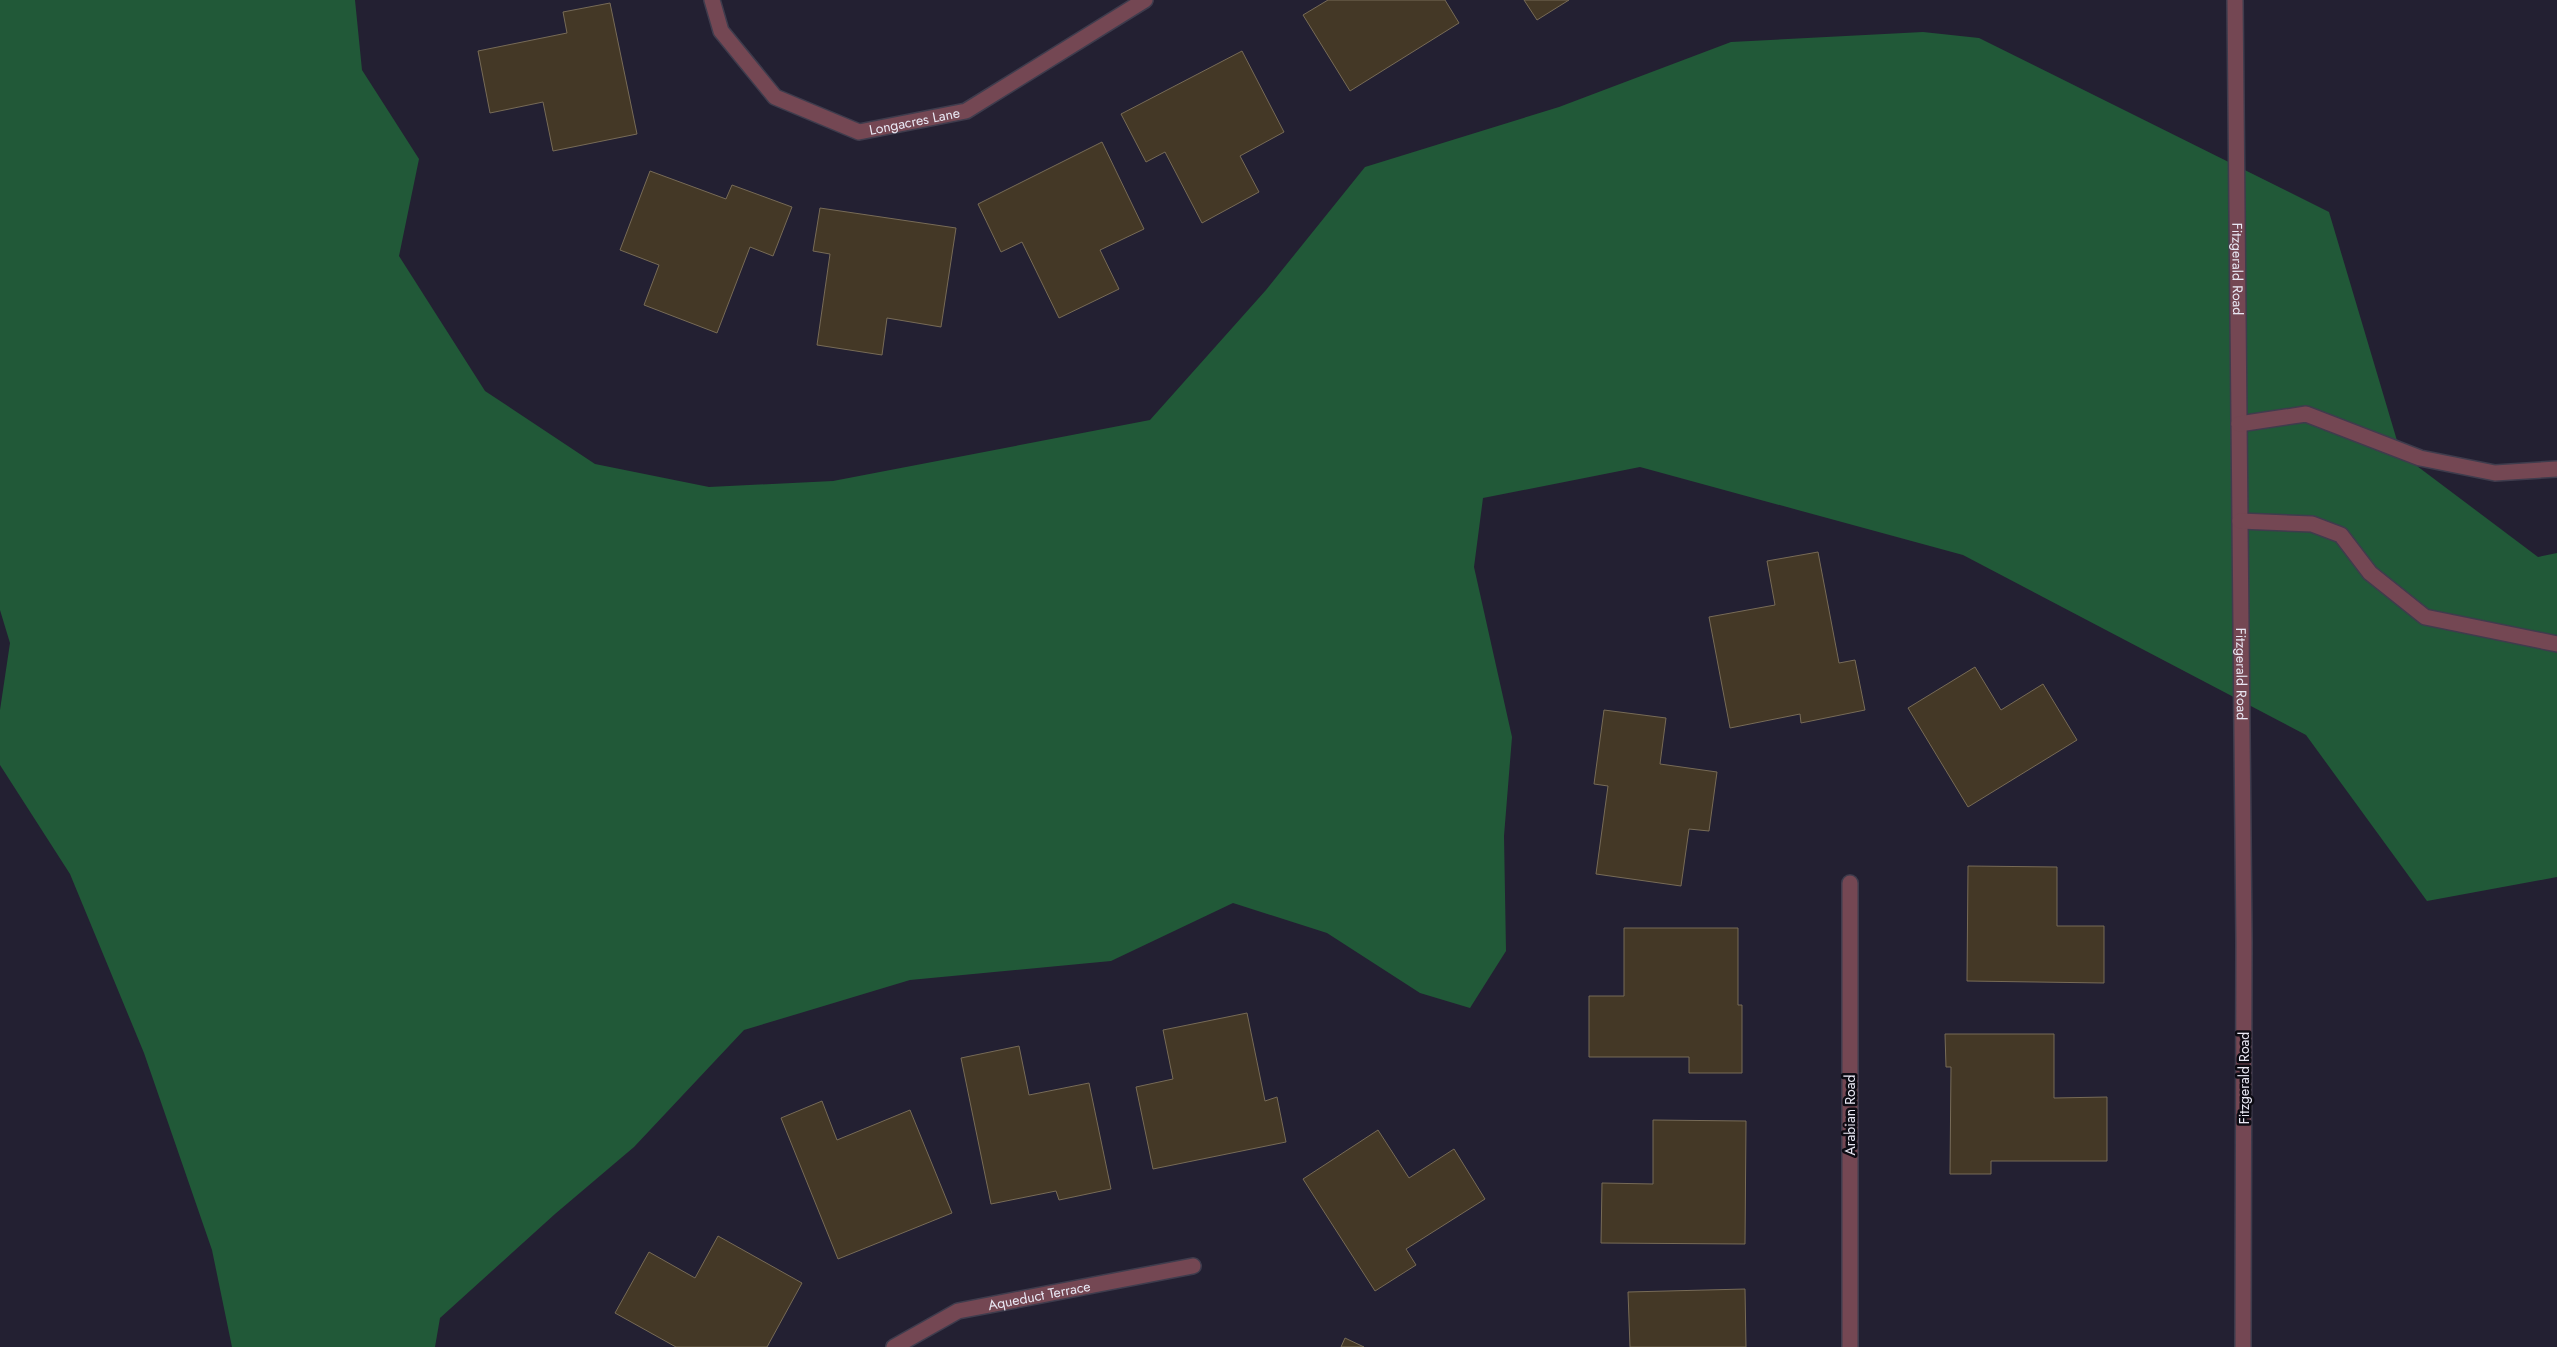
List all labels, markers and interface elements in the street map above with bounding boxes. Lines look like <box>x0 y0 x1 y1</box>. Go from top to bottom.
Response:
street label: Longacres Lane <box>867 102 961 140</box>
street label: Fitzgerald Road <box>2227 223 2248 315</box>
street label: Fitzgerald Road <box>2231 628 2252 720</box>
street label: Fitzgerald Road <box>2234 1032 2254 1124</box>
street label: Arabian Road <box>1840 1075 1860 1155</box>
street label: Aqueduct Terrace <box>986 1276 1092 1315</box>

